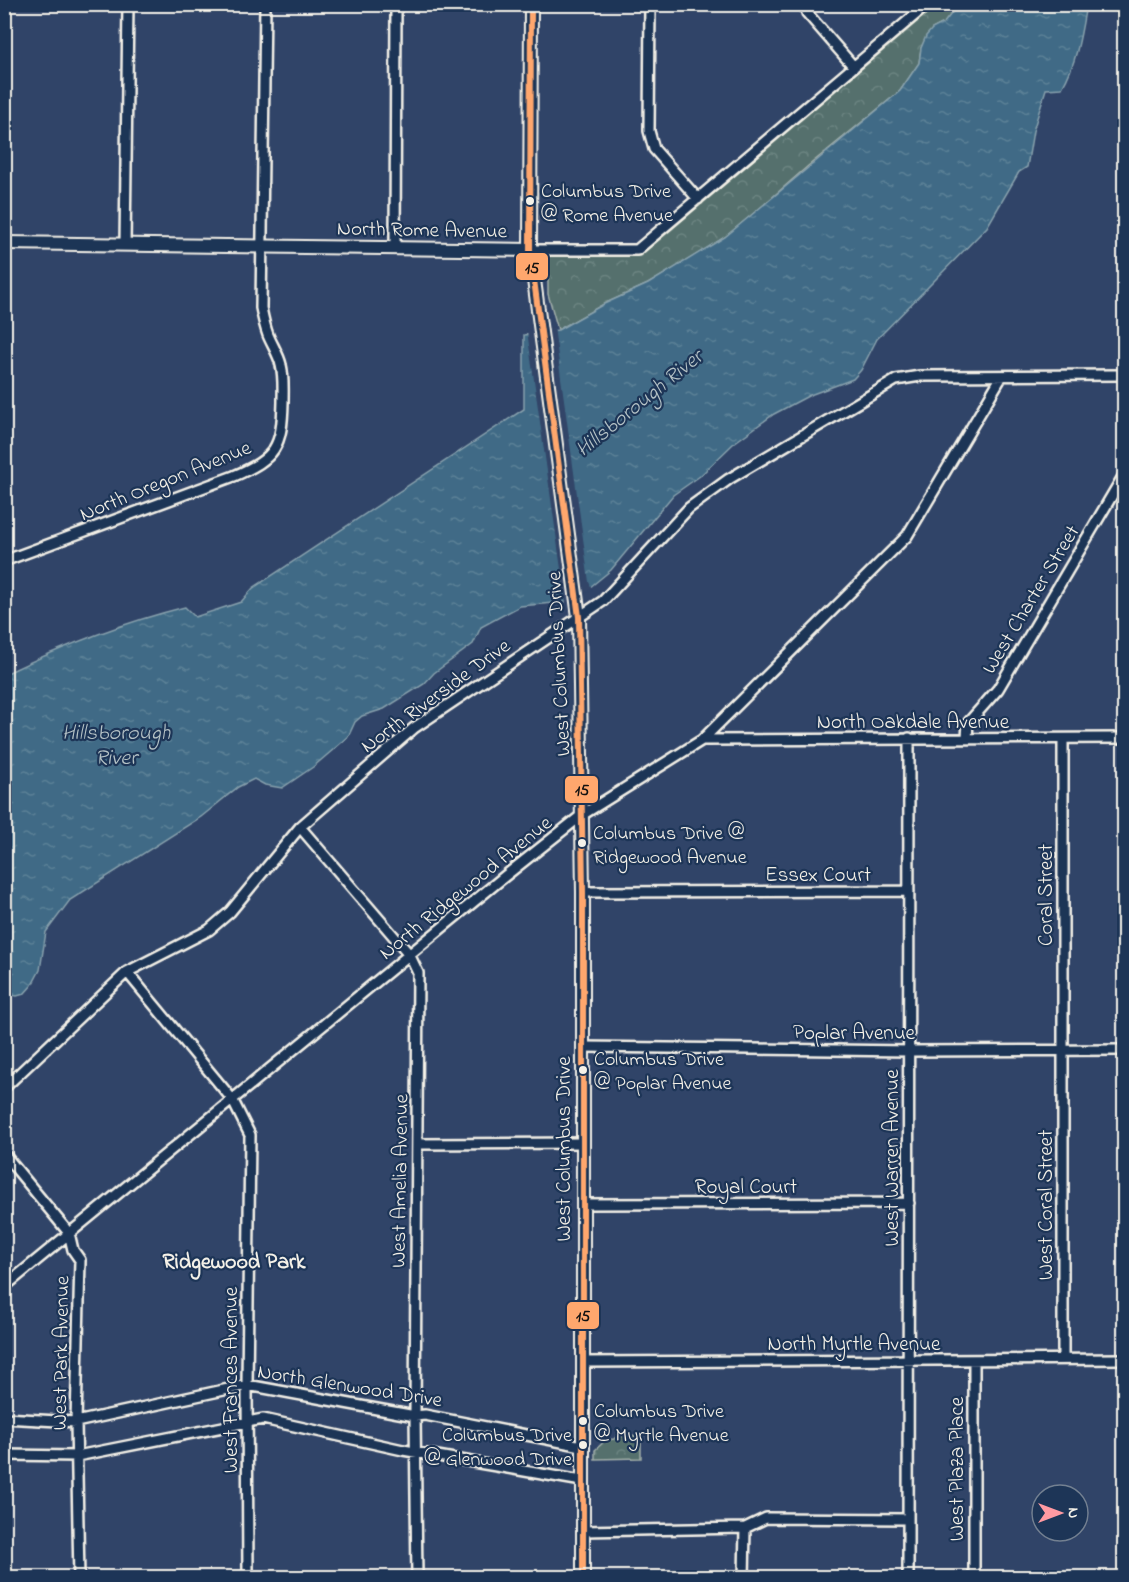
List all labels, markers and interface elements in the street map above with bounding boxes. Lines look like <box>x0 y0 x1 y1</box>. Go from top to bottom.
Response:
place label: Columbus Drive @ Rome Avenue <box>541 178 673 231</box>
marker: Columbus Drive @ Rome Avenue <box>524 195 536 207</box>
street label: North Rome Avenue <box>337 215 508 247</box>
line badge: 15 <box>515 252 549 281</box>
text: 15 <box>525 257 540 281</box>
water label: Hillsborough River <box>569 341 713 466</box>
street label: North Oregon Avenue <box>76 434 257 532</box>
street label: West Charter Street <box>975 520 1088 680</box>
street label: West Columbus Drive <box>540 570 580 757</box>
street label: North Riverside Drive <box>355 632 518 761</box>
street label: North Oakdale Avenue <box>817 708 1010 738</box>
water label: Hillsborough River <box>62 718 171 775</box>
line badge: 15 <box>564 775 599 804</box>
text: 15 <box>575 779 590 803</box>
street label: North Ridgewood Avenue <box>373 809 561 969</box>
place label: Columbus Drive @ Ridgewood Avenue <box>593 820 747 874</box>
marker: Columbus Drive @ Ridgewood Avenue <box>576 837 588 849</box>
street label: Coral Street <box>1032 844 1062 946</box>
street label: Essex Court <box>765 861 871 891</box>
street label: Poplar Avenue <box>793 1019 916 1049</box>
place label: Columbus Drive @ Poplar Avenue <box>594 1046 732 1099</box>
street label: West Columbus Drive <box>550 1056 580 1242</box>
marker: Columbus Drive @ Poplar Avenue <box>577 1064 589 1076</box>
street label: West Warren Avenue <box>878 1069 908 1247</box>
street label: West Amelia Avenue <box>384 1093 418 1268</box>
street label: West Coral Street <box>1032 1130 1062 1280</box>
street label: Royal Court <box>695 1173 797 1205</box>
district label: Ridgewood Park <box>163 1247 307 1280</box>
street label: West Park Avenue <box>46 1275 78 1431</box>
street label: West Frances Avenue <box>217 1286 247 1473</box>
line badge: 15 <box>566 1301 600 1330</box>
text: 15 <box>576 1305 591 1329</box>
street label: North Myrtle Avenue <box>768 1330 941 1362</box>
street label: North Glenwood Drive <box>255 1358 445 1416</box>
street label: West Plaza Place <box>943 1396 973 1541</box>
place label: Columbus Drive @ Myrtle Avenue <box>594 1398 729 1451</box>
marker: Columbus Drive @ Myrtle Avenue <box>577 1415 589 1427</box>
place label: Columbus Drive @ Glenwood Drive <box>424 1422 572 1475</box>
marker: Columbus Drive @ Glenwood Drive <box>577 1439 589 1451</box>
north arrow <box>1030 1483 1090 1543</box>
text: N <box>1061 1508 1085 1519</box>

